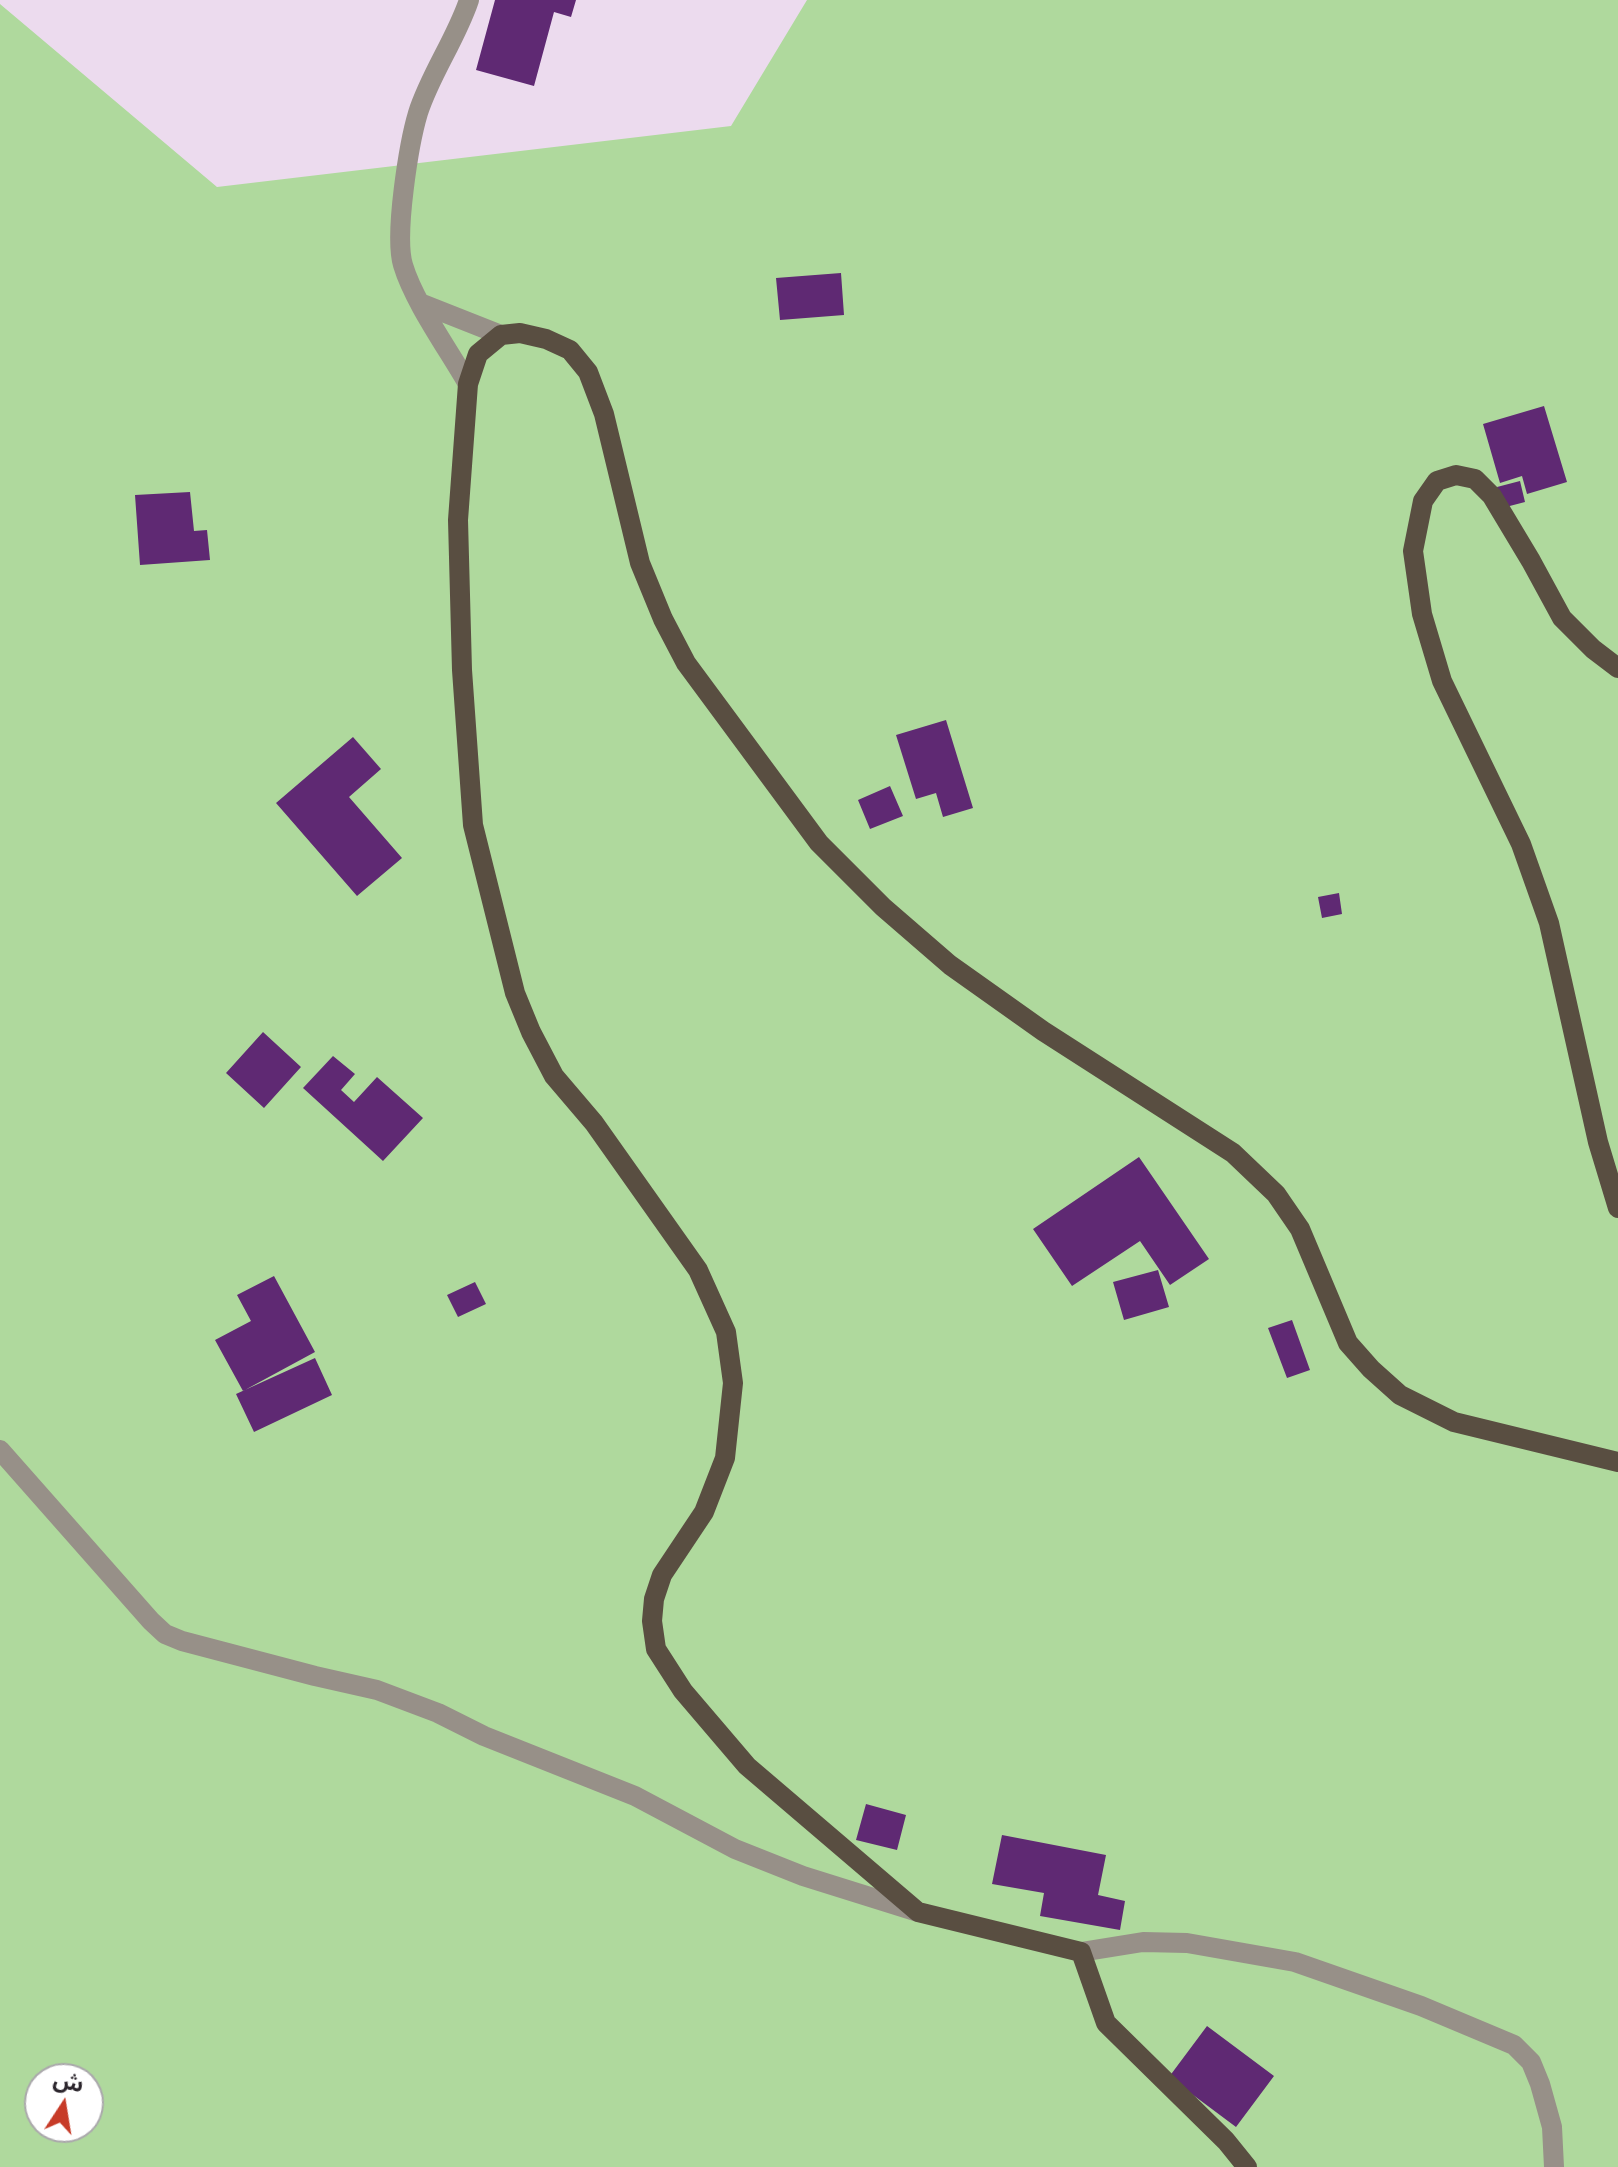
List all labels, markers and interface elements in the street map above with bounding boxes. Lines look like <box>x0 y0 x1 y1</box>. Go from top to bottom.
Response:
north arrow <box>24 2063 104 2143</box>
text: ش <box>51 2065 86 2097</box>

